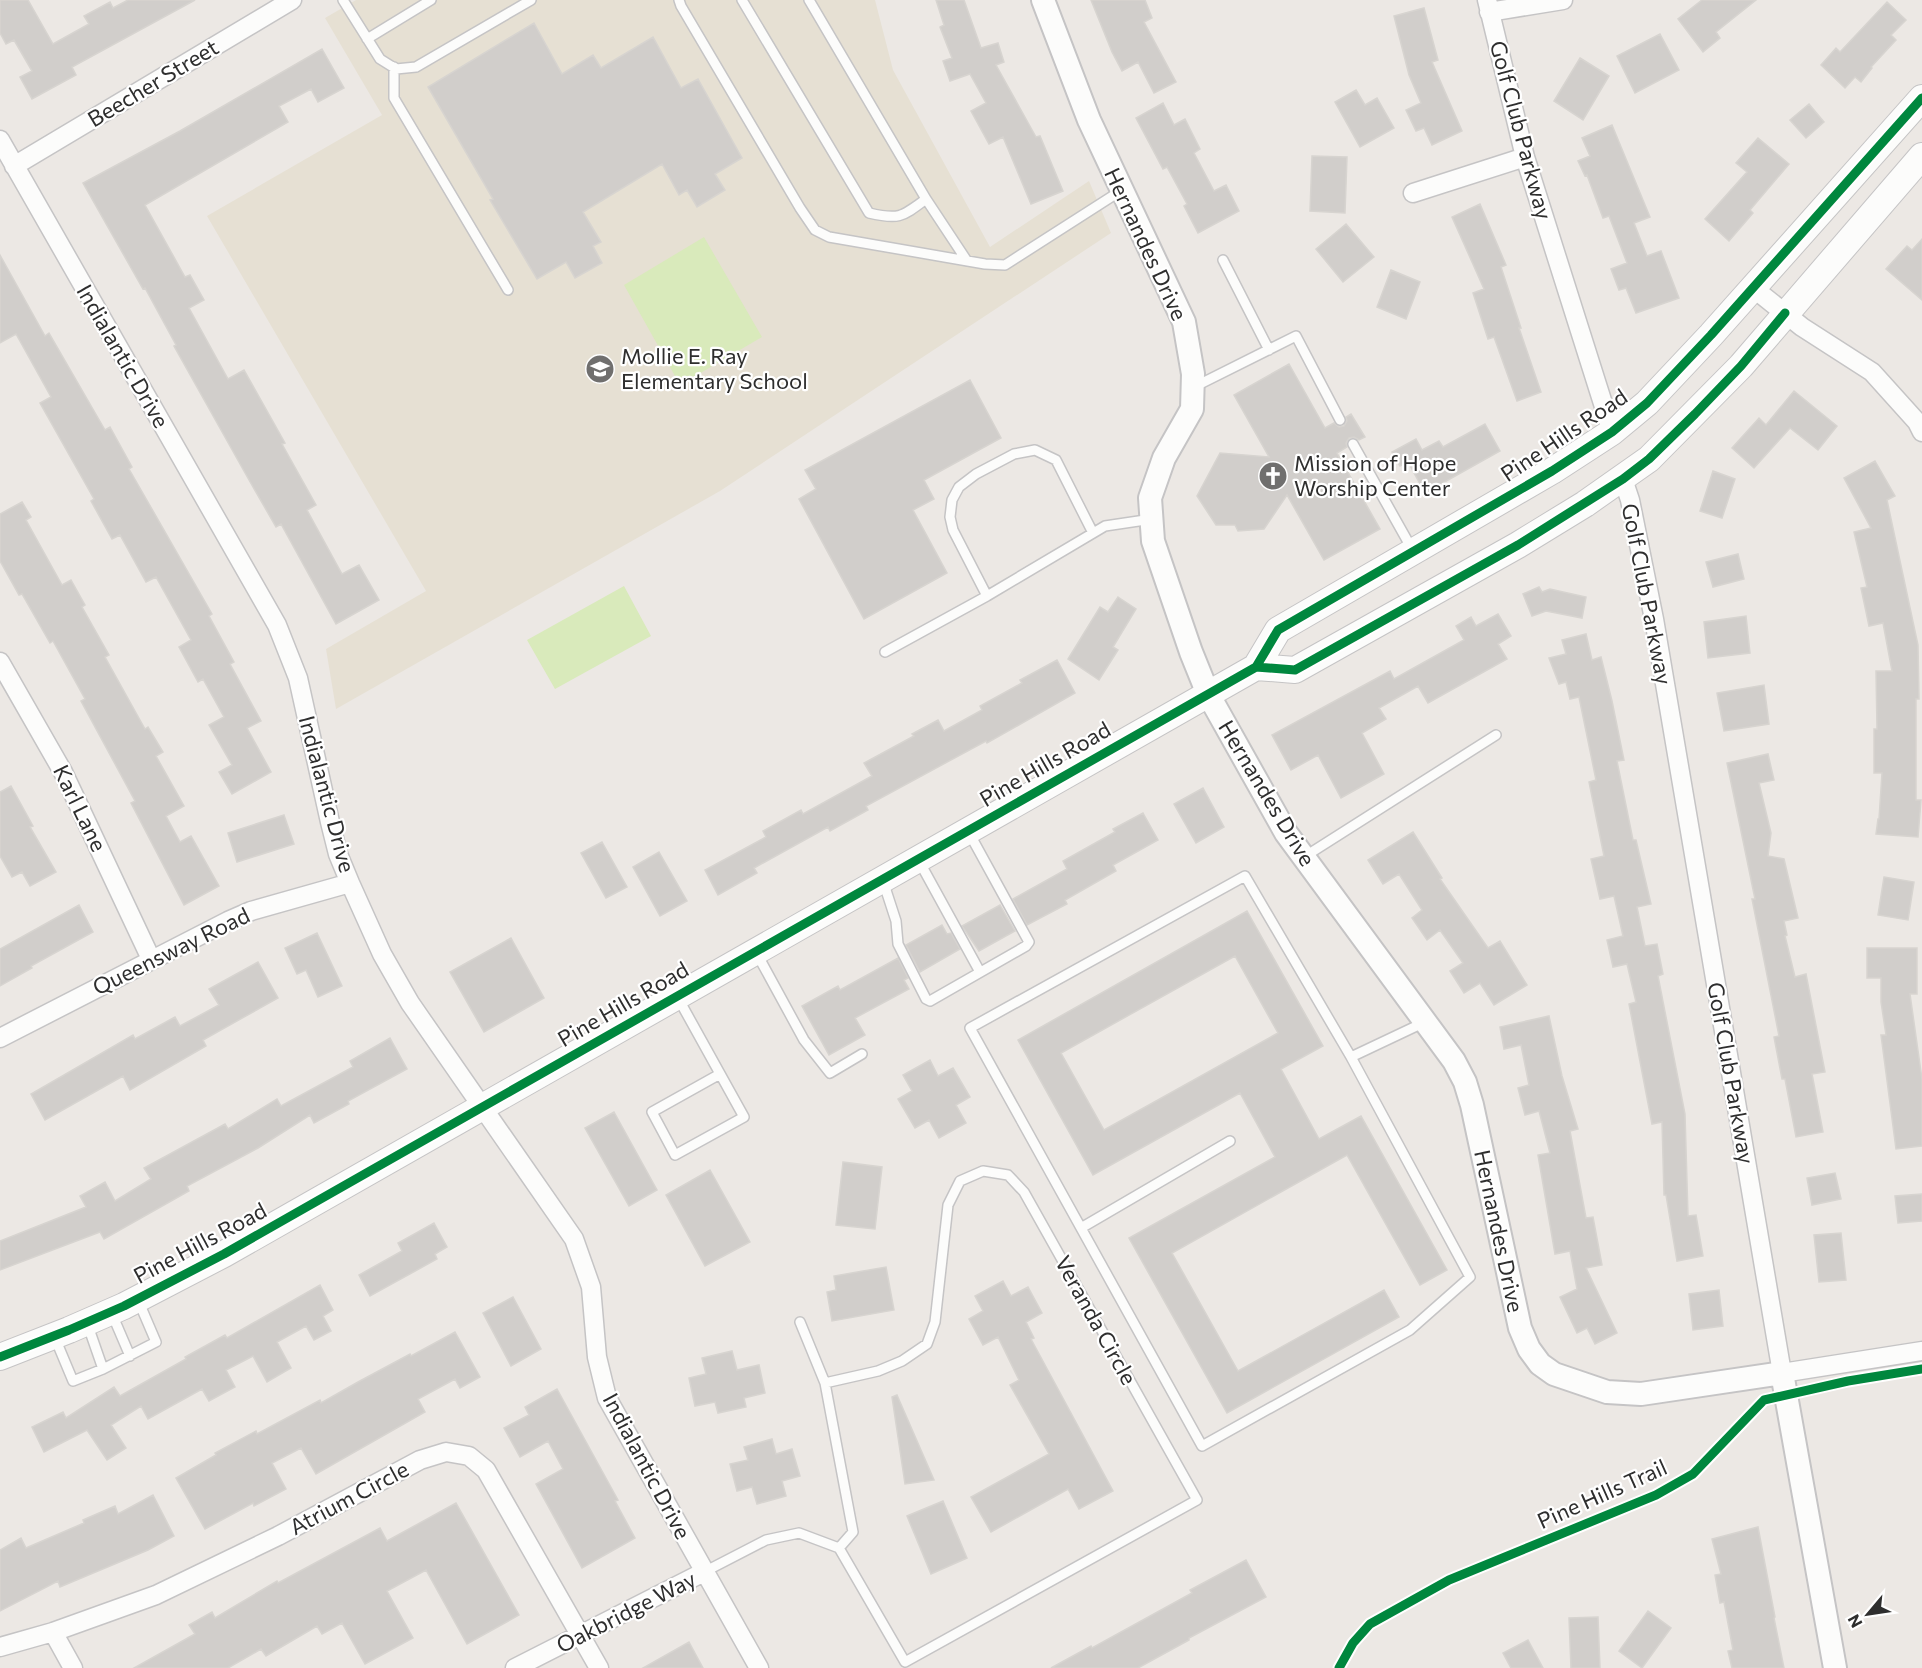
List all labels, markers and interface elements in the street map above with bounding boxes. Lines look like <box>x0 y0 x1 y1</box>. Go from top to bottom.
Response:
street label: Beecher Street <box>82 33 223 132</box>
street label: Golf Club Parkway <box>1485 38 1558 222</box>
street label: Hernandes Drive <box>1099 163 1194 324</box>
street label: Indialantic Drive <box>71 279 175 432</box>
place label: Mollie E. Ray Elementary School <box>621 342 808 394</box>
school or university icon: Mollie E. Ray Elementary School <box>584 353 616 385</box>
street label: Pine Hills Road <box>1495 382 1632 487</box>
place label: Mission of Hope Worship Center <box>1294 449 1456 501</box>
church icon: Mission of Hope Worship Center <box>1257 460 1289 492</box>
street label: Golf Club Parkway <box>1617 501 1678 687</box>
street label: Indialantic Drive <box>294 713 361 875</box>
street label: Pine Hills Road <box>974 715 1115 812</box>
street label: Hernandes Drive <box>1213 715 1322 871</box>
street label: Karl Lane <box>48 760 113 856</box>
street label: Queensway Road <box>88 901 254 1000</box>
street label: Pine Hills Road <box>552 955 693 1052</box>
street label: Golf Club Parkway <box>1702 980 1761 1166</box>
street label: Hernandes Drive <box>1469 1147 1530 1315</box>
street label: Pine Hills Road <box>129 1196 271 1289</box>
street label: Veranda Circle <box>1050 1250 1143 1389</box>
street label: Indialantic Drive <box>598 1388 697 1543</box>
street label: Pine Hills Trail <box>1533 1453 1671 1534</box>
street label: Atrium Circle <box>285 1455 413 1540</box>
street label: Oakbridge Way <box>551 1565 700 1658</box>
north arrow <box>1838 1584 1898 1644</box>
text: N <box>1843 1612 1866 1631</box>

